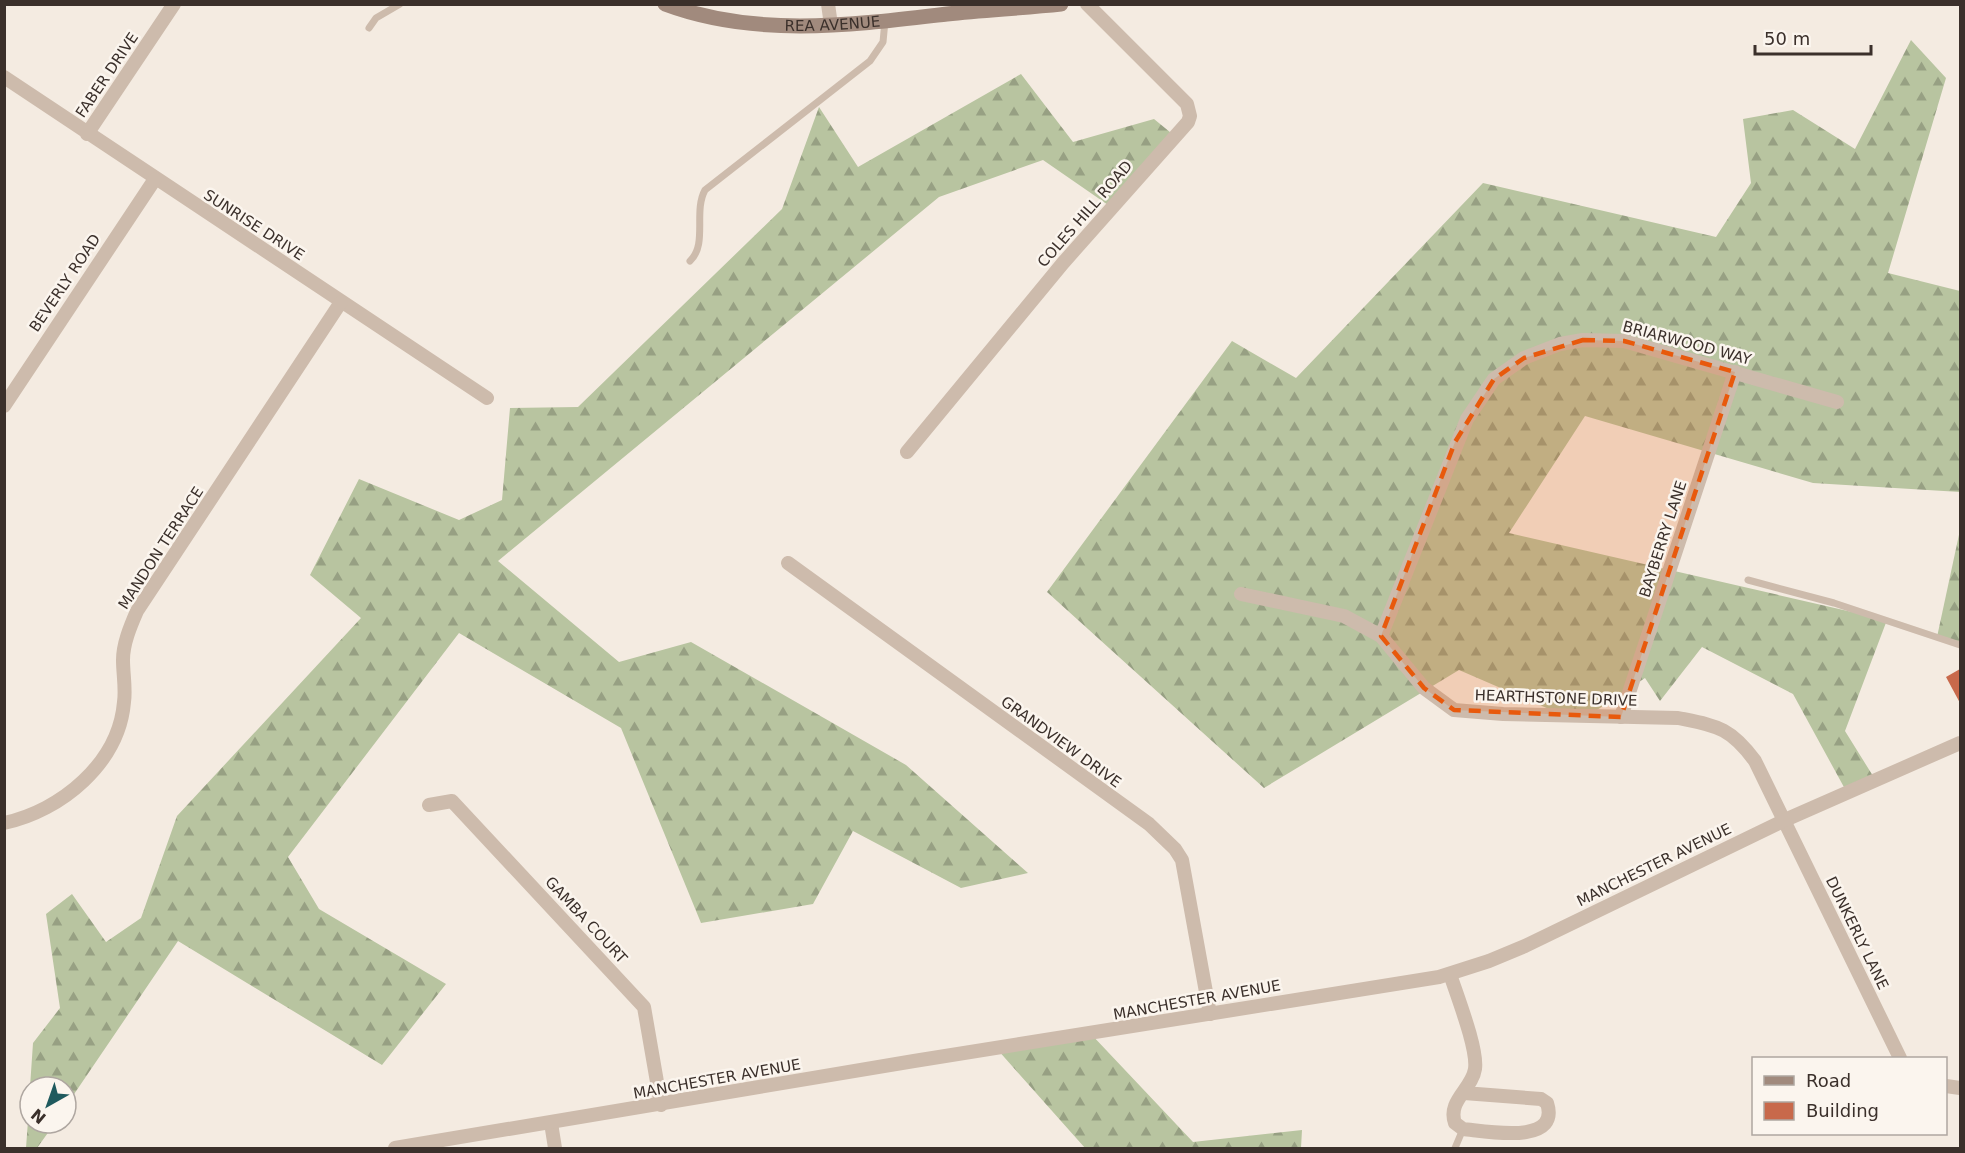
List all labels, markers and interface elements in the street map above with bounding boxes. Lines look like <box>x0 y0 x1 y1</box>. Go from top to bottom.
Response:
street label: REA AVENUE <box>784 13 881 35</box>
scale bar <box>1755 18 1870 56</box>
text: 50 m <box>1764 28 1810 49</box>
street label: FABER DRIVE <box>72 29 142 121</box>
street label: COLES HILL ROAD <box>1034 157 1136 271</box>
street label: SUNRISE DRIVE <box>200 186 308 264</box>
street label: BEVERLY ROAD <box>26 231 104 335</box>
street label: BRIARWOOD WAY <box>1621 317 1754 369</box>
street label: BAYBERRY LANE <box>1636 478 1690 600</box>
street label: MANDON TERRACE <box>115 483 207 613</box>
street label: HEARTHSTONE DRIVE <box>1474 686 1638 710</box>
street label: GRANDVIEW DRIVE <box>997 692 1125 792</box>
street label: MANCHESTER AVENUE <box>1574 820 1734 910</box>
street label: GAMBA COURT <box>541 873 631 968</box>
street label: DUNKERLY LANE <box>1822 874 1892 992</box>
street label: MANCHESTER AVENUE <box>1112 976 1282 1024</box>
street label: MANCHESTER AVENUE <box>632 1055 802 1103</box>
legend <box>1752 1057 1947 1135</box>
text: Road <box>1806 1070 1851 1091</box>
north arrow <box>18 1075 78 1135</box>
text: Building <box>1806 1100 1879 1121</box>
text: N <box>27 1105 50 1128</box>

